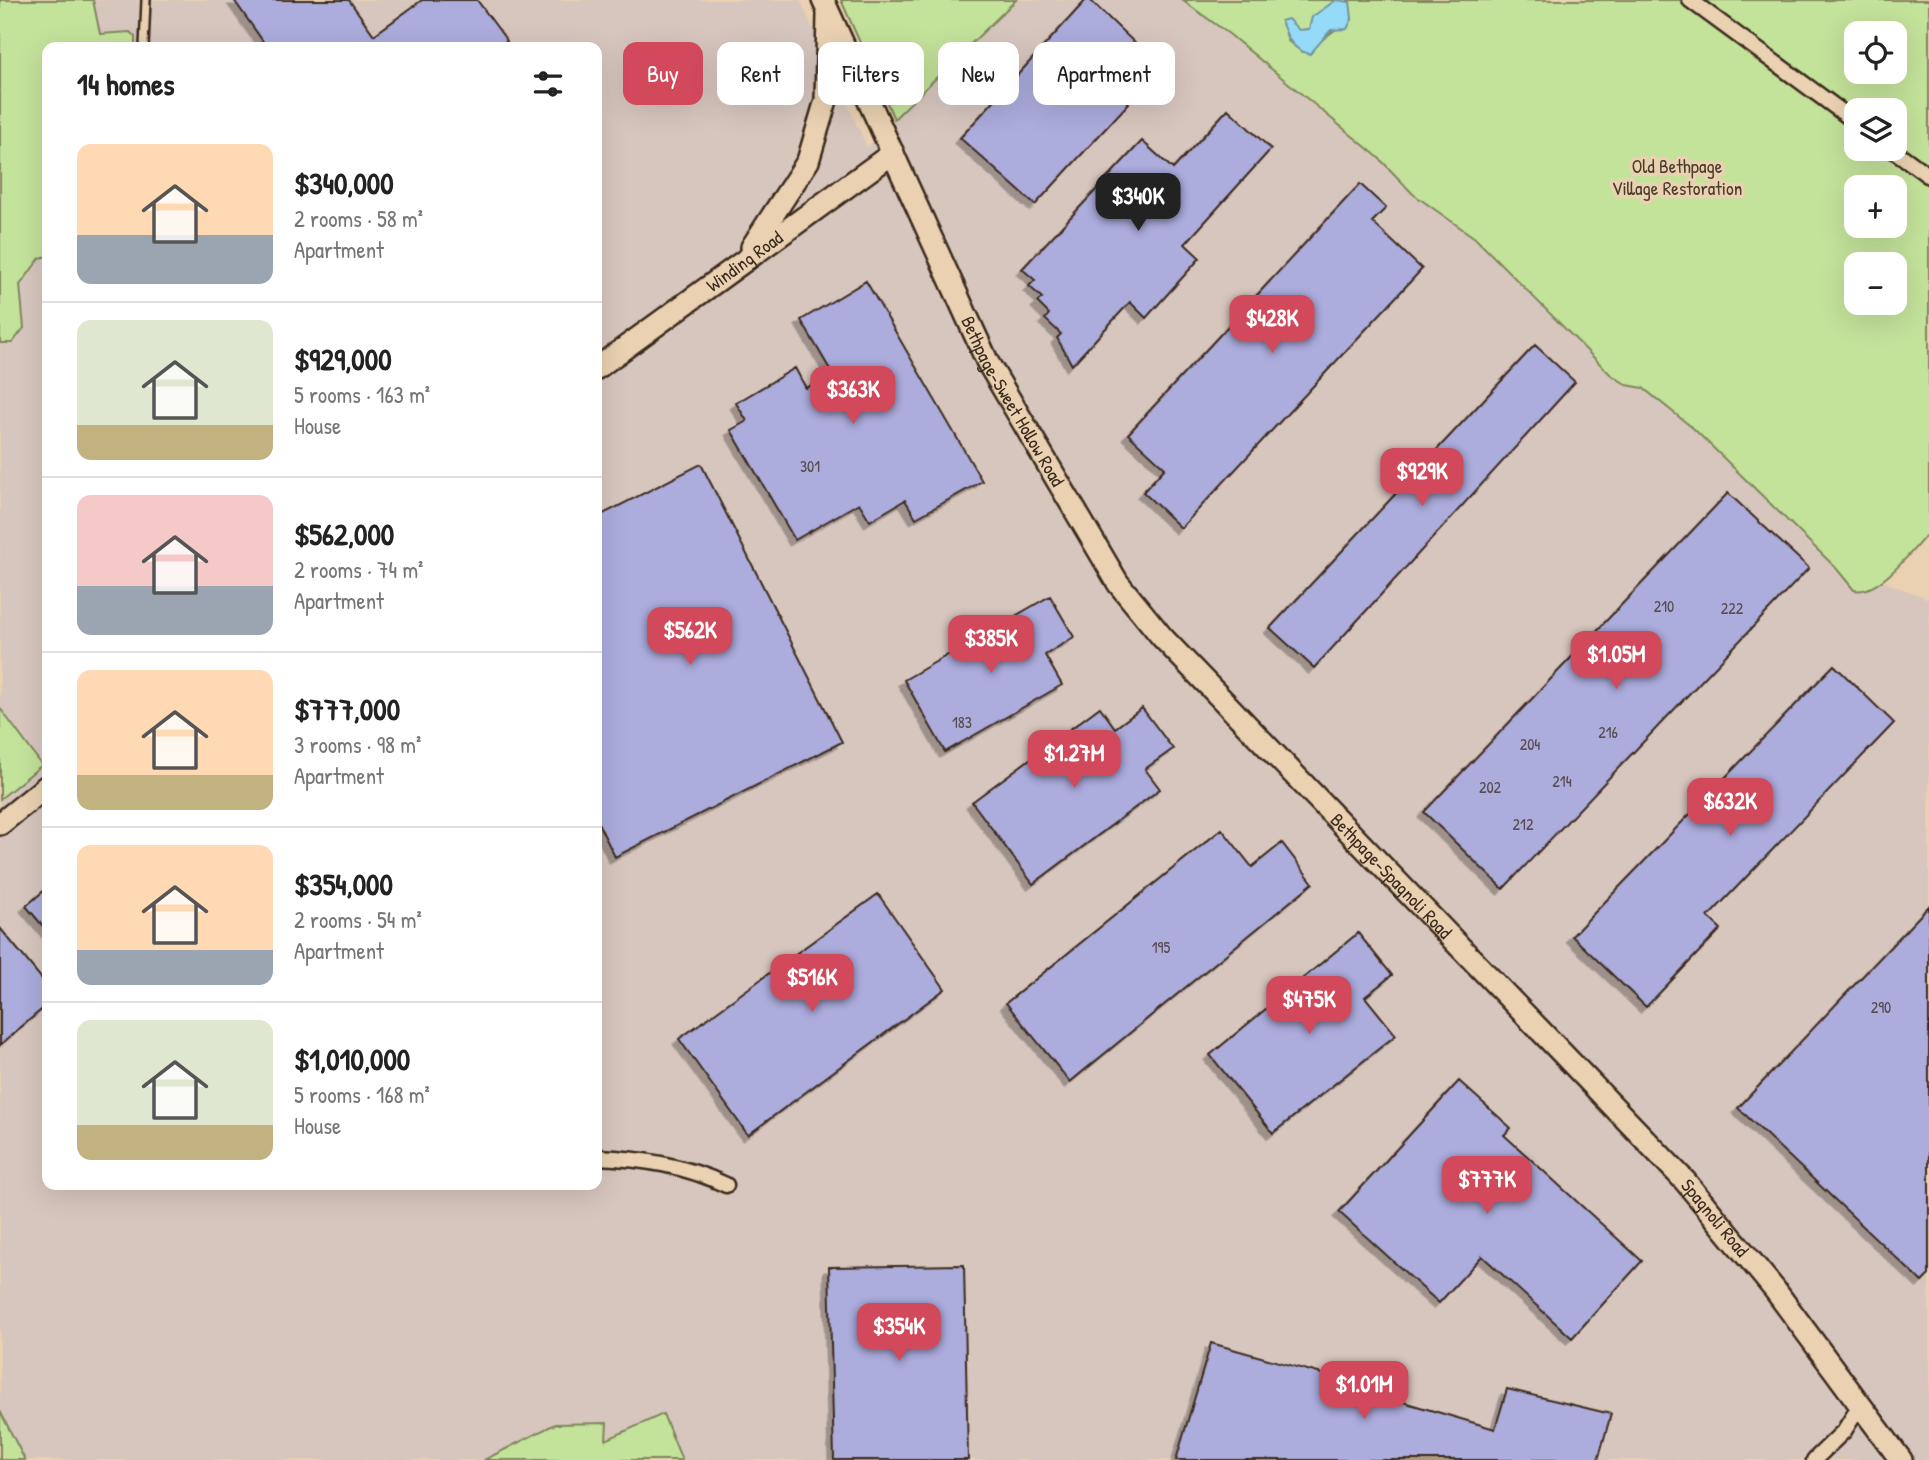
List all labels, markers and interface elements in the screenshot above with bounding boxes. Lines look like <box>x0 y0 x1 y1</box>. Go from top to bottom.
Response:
map controls <box>1844 21 1907 315</box>
button: locate <box>1844 21 1907 84</box>
chip: Buy <box>623 42 703 105</box>
chip: Rent <box>717 42 804 105</box>
chip: Filters <box>818 42 924 105</box>
chip: New <box>938 42 1019 105</box>
chip: Apartment <box>1033 42 1175 105</box>
text: 14 homes <box>77 64 175 104</box>
icon: filters <box>529 65 567 103</box>
button: layers <box>1844 98 1907 161</box>
park label: Old Bethpage Village Restoration <box>1612 153 1742 201</box>
text: $340,000 <box>294 163 394 203</box>
icon: home <box>133 172 217 256</box>
pin: $340K <box>1089 174 1187 233</box>
button: + <box>1844 175 1907 238</box>
text: $340K <box>1112 180 1164 211</box>
text: 2 rooms · 58 m² <box>294 203 423 234</box>
street label: Winding Road <box>701 224 788 298</box>
text: Apartment <box>294 234 384 265</box>
button: − <box>1844 252 1907 315</box>
pin: $428K <box>1223 296 1321 355</box>
text: $428K <box>1245 302 1299 333</box>
street label: Bethpage-Sweet Hollow Road <box>955 312 1071 491</box>
text: $929,000 <box>294 339 392 379</box>
icon: home <box>133 348 217 432</box>
pin: $363K <box>804 366 902 426</box>
text: $363K <box>826 373 880 404</box>
text: 5 rooms · 163 m² <box>294 379 430 410</box>
text: House <box>294 410 341 441</box>
pin: $929K <box>1373 448 1471 508</box>
house number: 301 <box>800 455 820 477</box>
text: $929K <box>1396 455 1448 486</box>
text: $562,000 <box>294 514 394 554</box>
icon: home <box>133 523 217 607</box>
text: 2 rooms · 74 m² <box>294 554 423 585</box>
text: Apartment <box>294 585 384 616</box>
house number: 210 <box>1654 595 1674 617</box>
house number: 222 <box>1721 597 1744 619</box>
pin: $562K <box>641 608 739 667</box>
text: $562K <box>663 614 717 645</box>
pin: $385K <box>942 616 1040 675</box>
text: $385K <box>964 622 1018 653</box>
pin: $1.05M <box>1559 632 1673 691</box>
text: $1.05M <box>1587 638 1645 669</box>
text: $777,000 <box>294 689 400 729</box>
icon: home <box>133 698 217 782</box>
house number: 183 <box>952 711 972 733</box>
house number: 216 <box>1598 721 1618 743</box>
text: 3 rooms · 98 m² <box>294 729 421 760</box>
pin: $1.27M <box>1017 730 1131 790</box>
house number: 204 <box>1520 733 1540 755</box>
text: $1.27M <box>1044 737 1104 768</box>
text: Apartment <box>294 760 384 791</box>
house number: 214 <box>1552 770 1572 792</box>
house number: 202 <box>1479 776 1502 798</box>
pin: $632K <box>1681 778 1779 838</box>
text: $632K <box>1703 785 1757 816</box>
street label: Bethpage-Spagnoli Road <box>1325 807 1458 945</box>
house number: 212 <box>1513 813 1534 835</box>
text: $354,000 <box>294 864 393 904</box>
icon: home <box>133 873 217 957</box>
text: 2 rooms · 54 m² <box>294 904 422 935</box>
text: Apartment <box>294 935 384 966</box>
house number: 195 <box>1152 936 1170 958</box>
pin: $516K <box>763 954 861 1014</box>
text: $516K <box>787 961 837 992</box>
pin: $475K <box>1260 976 1358 1036</box>
text: $475K <box>1282 983 1336 1014</box>
house number: 290 <box>1871 996 1891 1018</box>
text: $1,010,000 <box>294 1039 410 1079</box>
icon: home <box>133 1048 217 1132</box>
text: 5 rooms · 168 m² <box>294 1079 430 1110</box>
text: House <box>294 1110 341 1141</box>
pin: $777K <box>1438 1156 1536 1216</box>
text: $777K <box>1458 1163 1516 1194</box>
street label: Spagnoli Road <box>1675 1173 1756 1263</box>
pin: $354K <box>850 1304 948 1363</box>
text: $354K <box>873 1310 925 1341</box>
pin: $1.01M <box>1307 1362 1421 1421</box>
text: $1.01M <box>1335 1368 1393 1399</box>

